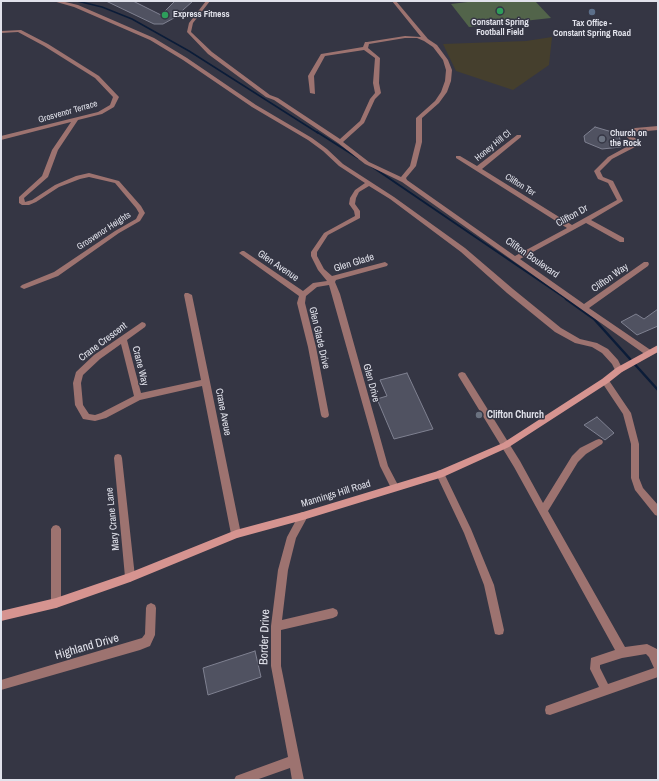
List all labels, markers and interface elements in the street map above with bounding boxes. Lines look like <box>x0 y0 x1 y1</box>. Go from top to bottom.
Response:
marker: Constant Spring Football Field <box>495 6 505 16</box>
marker: Tax Office - Constant Spring Road <box>587 7 597 17</box>
marker: Express Fitness <box>160 10 170 20</box>
place label: Express Fitness <box>173 10 230 20</box>
place label: Constant Spring Football Field <box>471 18 529 39</box>
place label: Tax Office - Constant Spring Road <box>553 19 631 40</box>
street label: Grosvenor Terrace <box>37 98 99 126</box>
street label: Honey Hill Cl <box>473 128 513 164</box>
place label: Church on the Rock <box>610 129 647 150</box>
marker: Church on the Rock <box>597 134 607 144</box>
street label: Clifton Ter <box>503 172 537 198</box>
street label: Clifton Dr <box>554 202 590 230</box>
street label: Grosvenor Heights <box>75 210 133 252</box>
street label: Clifton Boulevard <box>503 235 561 281</box>
street label: Glen Avenue <box>255 248 301 284</box>
street label: Glen Glade <box>332 251 376 275</box>
street label: Clifton Way <box>589 261 631 295</box>
street label: Glen Glade Drive <box>306 306 332 370</box>
street label: Crane Crescent <box>76 320 130 364</box>
street label: Crane Way <box>129 345 151 387</box>
street label: Glen Drive <box>360 363 382 403</box>
street label: Crane Aveue <box>213 387 233 437</box>
place label: Clifton Church <box>487 409 544 421</box>
marker: Clifton Church <box>474 410 484 420</box>
street label: Mannings Hill Road <box>300 478 372 510</box>
street label: Mary Crane Lane <box>104 487 122 551</box>
street label: Border Drive <box>257 609 273 665</box>
street label: Highland Drive <box>53 631 121 663</box>

